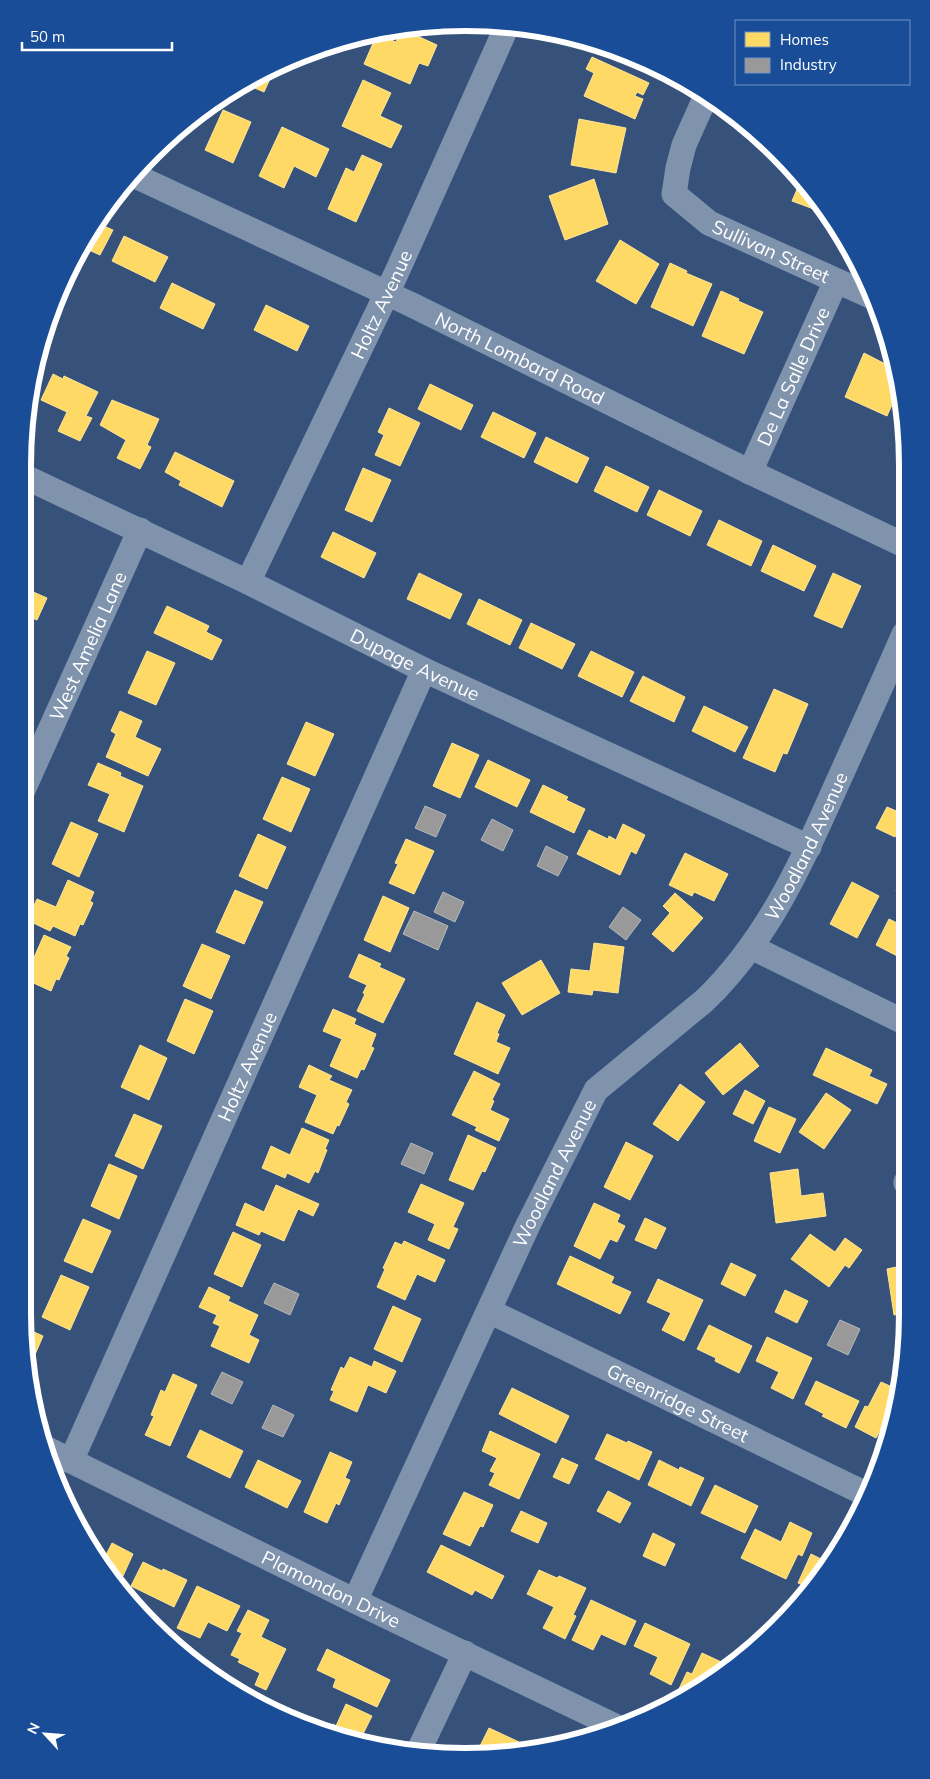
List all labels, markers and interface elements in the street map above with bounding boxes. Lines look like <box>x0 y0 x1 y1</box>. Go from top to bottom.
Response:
scale bar <box>22 20 172 52</box>
legend <box>735 20 910 85</box>
text: 50 m <box>30 27 65 46</box>
text: Homes <box>780 30 829 49</box>
text: Industry <box>780 55 837 74</box>
street label: Sullivan Street <box>708 214 834 288</box>
street label: Holtz Avenue <box>345 246 417 363</box>
street label: De La Salle Drive <box>751 303 835 449</box>
street label: North Lombard Road <box>431 306 608 410</box>
street label: West Amelia Lane <box>44 568 132 724</box>
street label: Dupage Avenue <box>346 623 484 706</box>
street label: Woodland Avenue <box>759 768 853 925</box>
street label: Holtz Avenue <box>212 1008 282 1125</box>
street label: Woodland Avenue <box>507 1095 601 1251</box>
street label: Greenridge Street <box>603 1358 753 1447</box>
street label: Plamondon Drive <box>258 1545 404 1633</box>
north arrow <box>20 1709 70 1759</box>
text: N <box>23 1720 44 1737</box>

